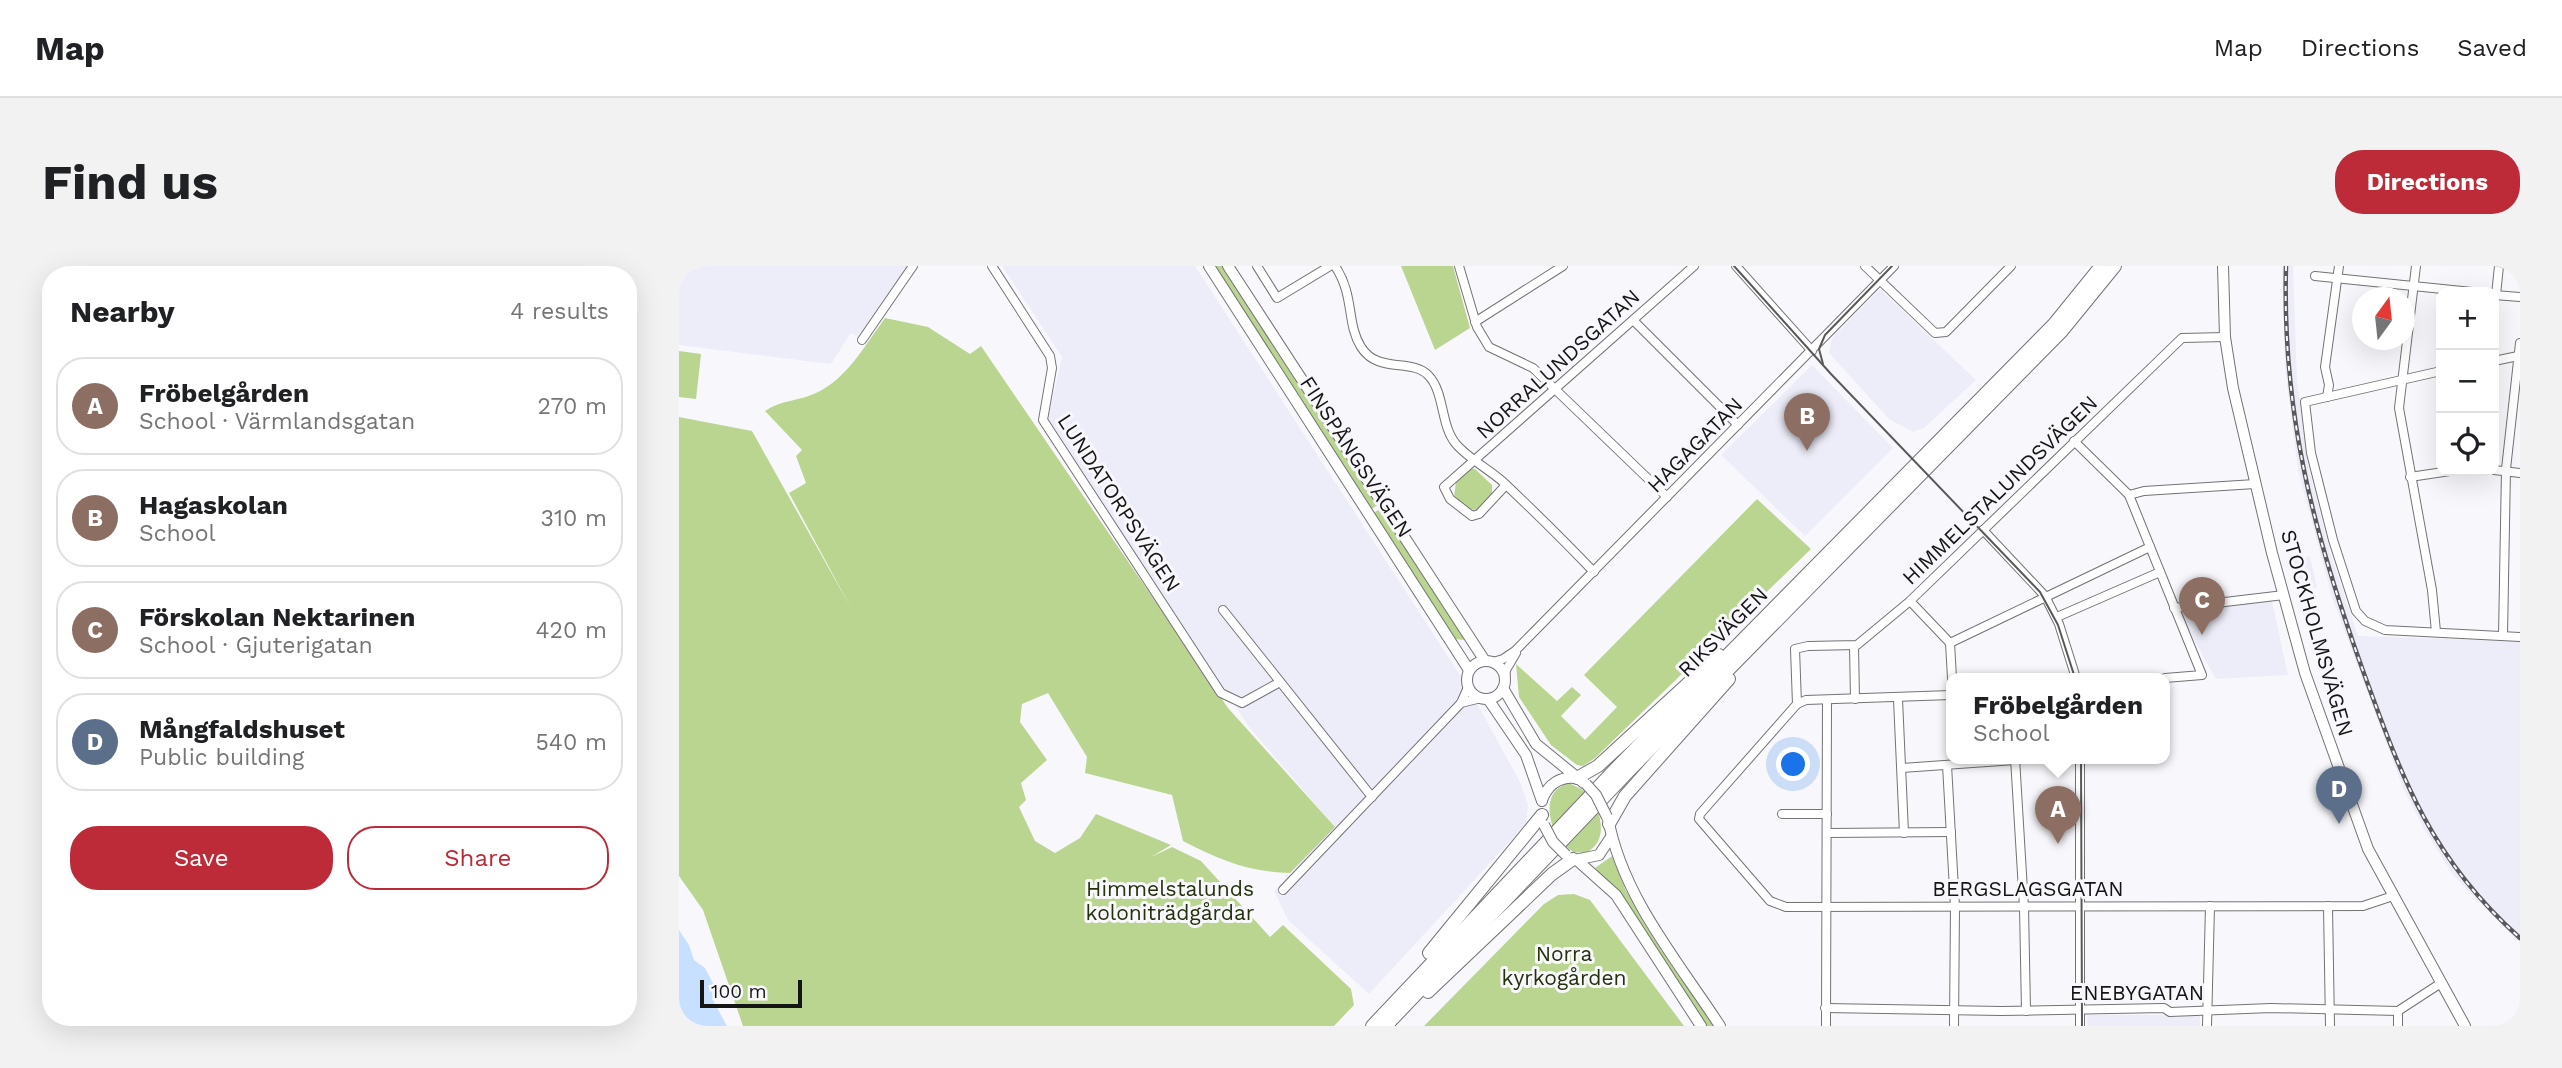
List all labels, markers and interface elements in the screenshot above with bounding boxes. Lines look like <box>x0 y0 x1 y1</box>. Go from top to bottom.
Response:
text: Map <box>35 29 105 68</box>
text: Map <box>2214 34 2263 62</box>
text: Directions <box>2301 34 2419 62</box>
text: Saved <box>2457 34 2527 62</box>
button: Directions <box>2335 150 2520 214</box>
text: Find us <box>42 153 218 211</box>
street label: NORRALUNDSGATAN <box>1471 284 1645 444</box>
north arrow <box>2352 287 2415 350</box>
map controls <box>2436 287 2499 476</box>
button: + <box>2436 287 2499 350</box>
text: Nearby <box>70 294 175 329</box>
text: 4 results <box>510 298 609 325</box>
button: − <box>2436 350 2499 413</box>
street label: FINSPÅNGSVÄGEN <box>1295 371 1418 542</box>
text: Fröbelgården <box>139 378 309 408</box>
street label: HIMMELSTALUNDSVÄGEN <box>1897 390 2102 589</box>
street label: HAGAGATAN <box>1642 392 1748 498</box>
text: A <box>87 393 103 420</box>
text: 270 m <box>538 393 607 420</box>
pin: B <box>1784 393 1830 451</box>
text: School · Värmlandsgatan <box>139 408 415 435</box>
street label: LUNDATORPSVÄGEN <box>1053 409 1186 596</box>
button: locate <box>2436 413 2499 476</box>
text: Hagaskolan <box>139 490 288 520</box>
text: B <box>87 505 103 532</box>
text: 310 m <box>541 505 607 532</box>
text: School <box>139 520 216 547</box>
street label: STOCKHOLMSVÄGEN <box>2276 527 2359 739</box>
pin: C <box>2179 577 2225 635</box>
street label: RIKSVÄGEN <box>1673 582 1773 682</box>
text: Förskolan Nektarinen <box>139 602 415 632</box>
text: C <box>87 617 103 644</box>
text: 420 m <box>535 617 607 644</box>
text: School · Gjuterigatan <box>139 632 373 659</box>
popup <box>1946 673 2170 764</box>
text: Fröbelgården <box>1973 690 2143 720</box>
text: Mångfaldshuset <box>139 714 345 744</box>
text: School <box>1973 720 2049 747</box>
text: D <box>87 729 103 756</box>
text: 540 m <box>535 729 607 756</box>
text: Public building <box>139 744 304 771</box>
your location <box>1776 747 1810 781</box>
pin: D <box>2316 766 2362 824</box>
pin: A <box>2035 786 2081 844</box>
button: Save <box>70 826 333 890</box>
button: Share <box>347 826 609 890</box>
park label: Himmelstalunds koloniträdgårdar <box>1086 876 1255 925</box>
street label: BERGSLAGSGATAN <box>1932 876 2124 901</box>
park label: Norra kyrkogården <box>1501 941 1627 990</box>
scale bar <box>700 977 801 1009</box>
text: 100 m <box>711 980 767 1003</box>
street label: ENEBYGATAN <box>2070 980 2204 1005</box>

